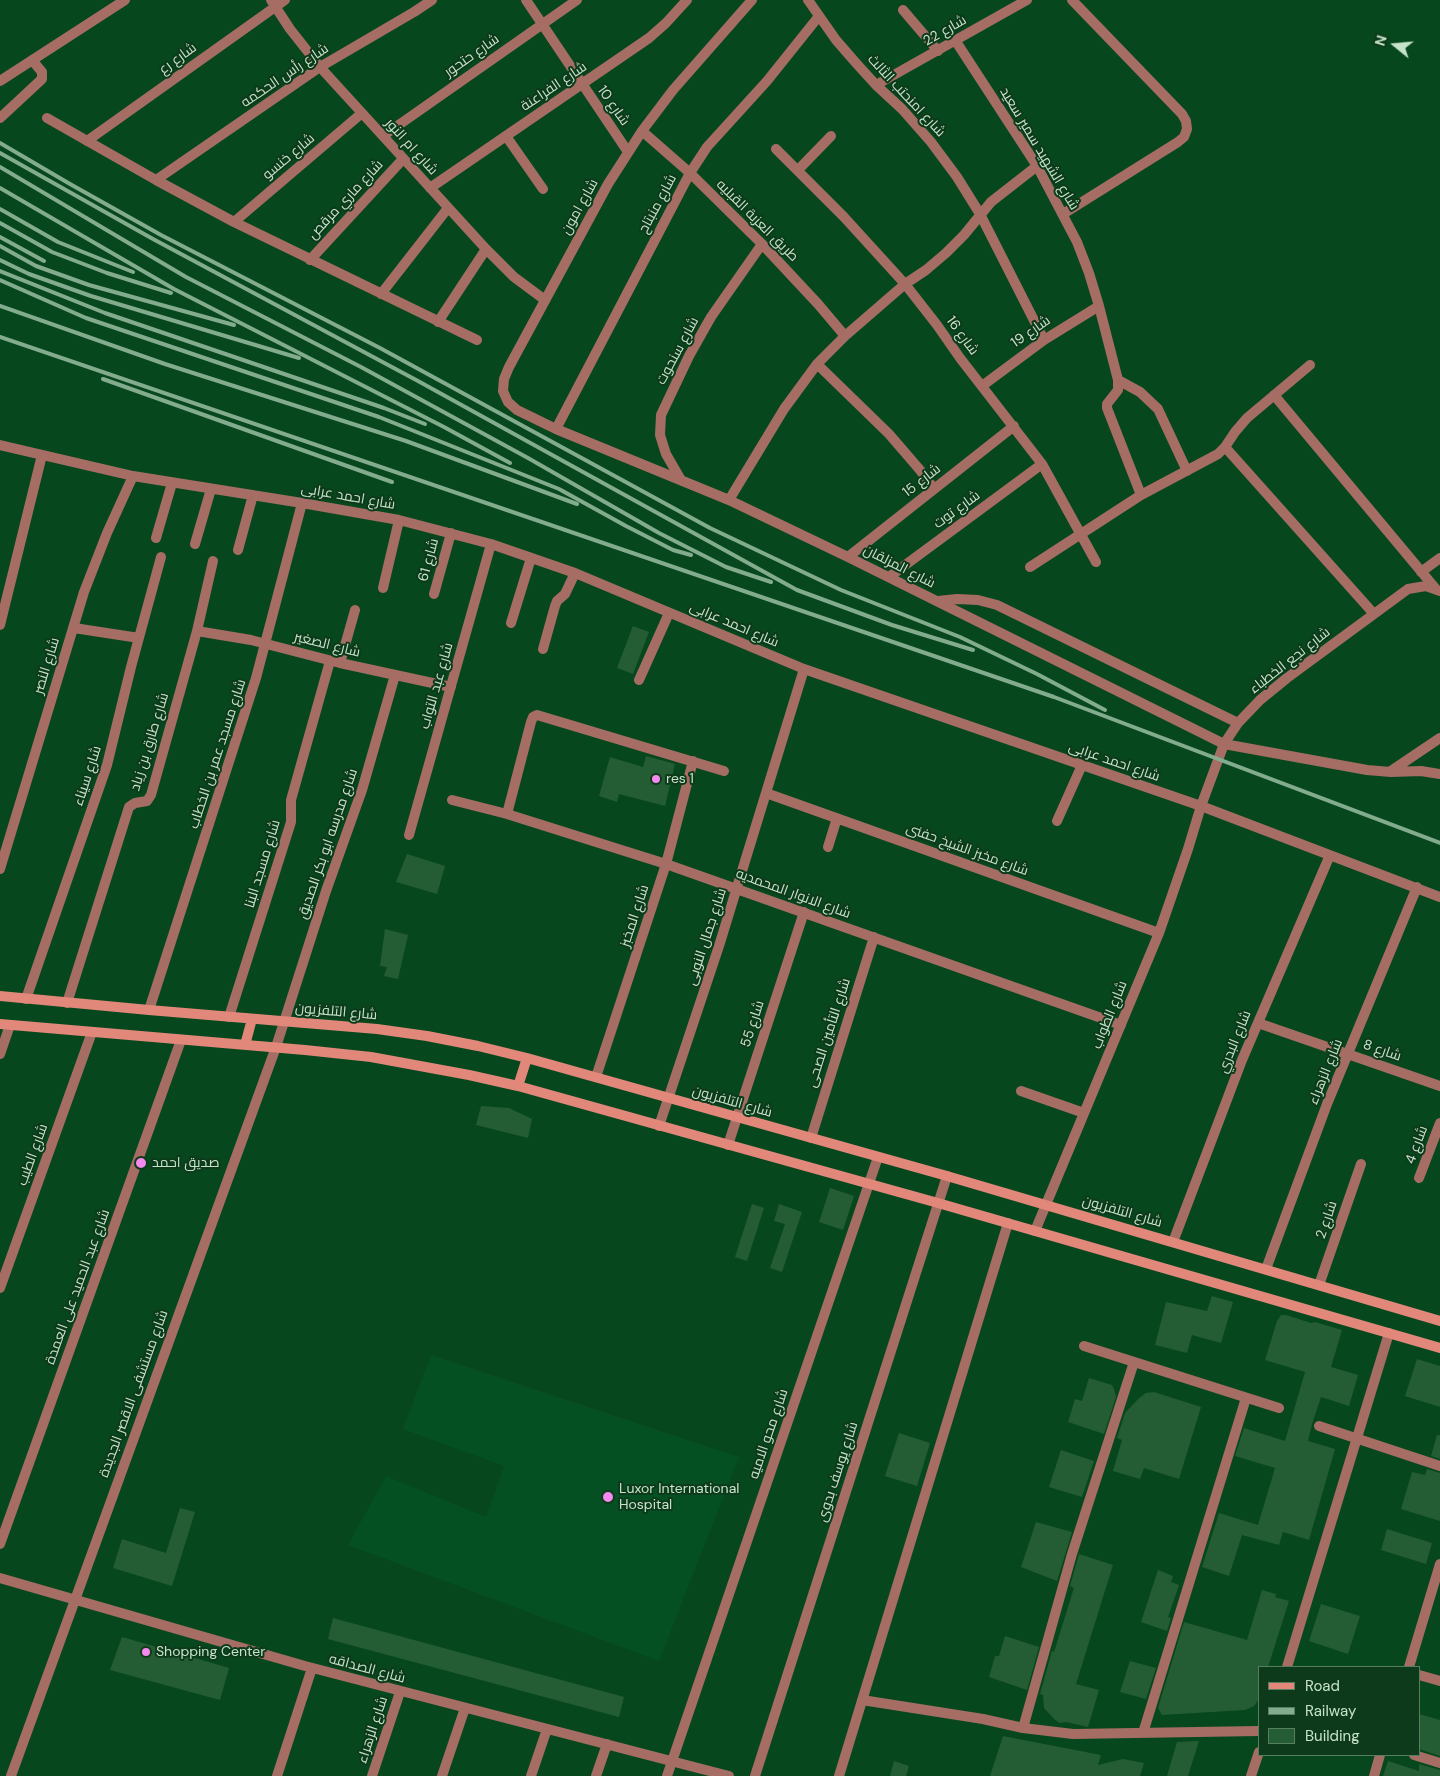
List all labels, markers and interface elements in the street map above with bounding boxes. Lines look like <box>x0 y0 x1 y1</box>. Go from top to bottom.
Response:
street label: شارع 22 <box>920 12 970 50</box>
north arrow <box>1370 20 1420 70</box>
street label: شارع حتحور <box>441 31 503 81</box>
text: N <box>1371 33 1391 48</box>
street label: شارع رع <box>156 40 200 78</box>
street label: شارع رأس الحكمه <box>238 41 332 111</box>
street label: شارع امنحتب الثالث <box>864 51 948 141</box>
street label: شارع الفراعنة <box>518 59 590 115</box>
street label: شارع 10 <box>593 83 633 129</box>
street label: شارع الشهيد سمير سعيد <box>996 85 1082 213</box>
street label: شارع ام النور <box>381 115 441 179</box>
street label: شارع خنسو <box>260 130 318 184</box>
street label: شارع ماري مرقص <box>305 157 387 243</box>
street label: شارع منبتاح <box>635 172 681 236</box>
street label: شارع امون <box>558 176 602 238</box>
street label: طريق العزبة القبليه <box>712 176 802 266</box>
street label: شارع 19 <box>1008 312 1054 352</box>
street label: شارع 16 <box>942 313 982 359</box>
street label: شارع سنحوت <box>653 314 703 388</box>
street label: شارع 15 <box>900 461 944 501</box>
street label: شارع احمد عرابى <box>300 480 396 514</box>
street label: شارع توت <box>930 487 984 533</box>
street label: شارع 61 <box>415 537 443 583</box>
street label: شارع المزلقان <box>860 542 938 592</box>
street label: شارع احمد عرابى <box>687 599 781 651</box>
street label: شارع نجع الخطباء <box>1246 624 1334 698</box>
street label: شارع الصغير <box>292 629 362 661</box>
street label: شارع النصر <box>30 636 64 696</box>
street label: شارع عبد التواب <box>417 641 457 731</box>
street label: شارع مسجد عمر بن الخطاب <box>186 677 250 831</box>
street label: شارع طارق بن زياد <box>127 691 173 793</box>
street label: شارع احمد عرابى <box>1066 739 1162 785</box>
street label: شارع سيناء <box>70 744 106 808</box>
street label: شارع مدرسه ابو بكر الصديق <box>294 767 362 921</box>
place label: res 1 <box>666 771 694 787</box>
marker: res 1 <box>650 773 662 785</box>
street label: شارع مسجد البنا <box>242 818 284 910</box>
street label: شارع مخبز الشيخ حفنى <box>904 820 1030 880</box>
street label: شارع الانوار المحمديه <box>733 865 853 923</box>
street label: شارع المخبز <box>617 883 653 949</box>
street label: شارع جمال النوبى <box>683 886 731 988</box>
street label: شارع التأمين الصحى <box>803 976 855 1090</box>
street label: شارع الطواب <box>1089 979 1131 1051</box>
street label: شارع 55 <box>738 999 768 1049</box>
street label: شارع التلفزيون <box>294 1000 378 1024</box>
street label: شارع البدري <box>1215 1008 1255 1076</box>
street label: شارع الزهراء <box>1305 1037 1347 1107</box>
street label: شارع 8 <box>1361 1037 1403 1065</box>
street label: شارع التلفزيون <box>690 1083 774 1121</box>
street label: شارع الطيب <box>14 1122 52 1188</box>
street label: شارع 4 <box>1402 1124 1432 1166</box>
place label: صديق احمد <box>152 1155 219 1171</box>
marker: صديق احمد <box>134 1156 148 1170</box>
street label: شارع التلفزيون <box>1080 1193 1164 1231</box>
street label: شارع 2 <box>1313 1199 1341 1241</box>
street label: شارع عبد الحميد على العمدة <box>42 1207 114 1367</box>
street label: شارع مستشفى الاقصر الجديدة <box>96 1308 172 1480</box>
street label: شارع محو الاميه <box>746 1387 792 1481</box>
street label: شارع يوسف بدوى <box>814 1420 862 1524</box>
place label: Luxor International Hospital <box>619 1481 739 1514</box>
marker: Luxor International Hospital <box>601 1490 615 1504</box>
place label: Shopping Center <box>156 1644 265 1660</box>
marker: Shopping Center <box>140 1646 152 1658</box>
street label: شارع الصداقه <box>327 1651 407 1687</box>
legend <box>1258 1666 1420 1756</box>
text: Road <box>1305 1676 1340 1696</box>
street label: شارع الزهراء <box>354 1694 392 1766</box>
text: Railway <box>1305 1701 1356 1721</box>
text: Building <box>1305 1726 1360 1746</box>

